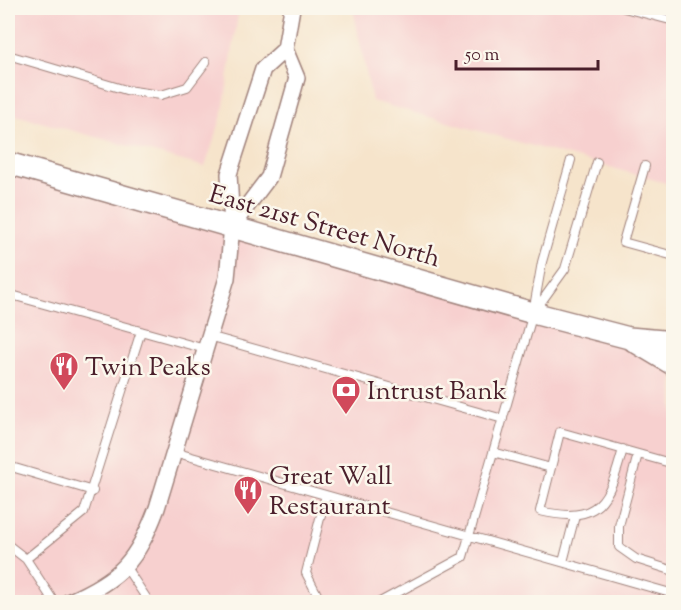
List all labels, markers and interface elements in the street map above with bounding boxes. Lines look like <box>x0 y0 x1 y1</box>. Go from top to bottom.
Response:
scale bar <box>456 33 598 71</box>
text: 50 m <box>464 43 500 69</box>
street label: East 21st Street North <box>204 177 444 278</box>
restaurant icon: Twin Peaks <box>48 350 80 392</box>
place label: Twin Peaks <box>85 350 211 387</box>
bank icon: Intrust Bank <box>330 374 362 416</box>
place label: Intrust Bank <box>367 374 507 411</box>
place label: Great Wall Restaurant <box>269 459 392 526</box>
restaurant icon: Great Wall Restaurant <box>232 474 264 516</box>

